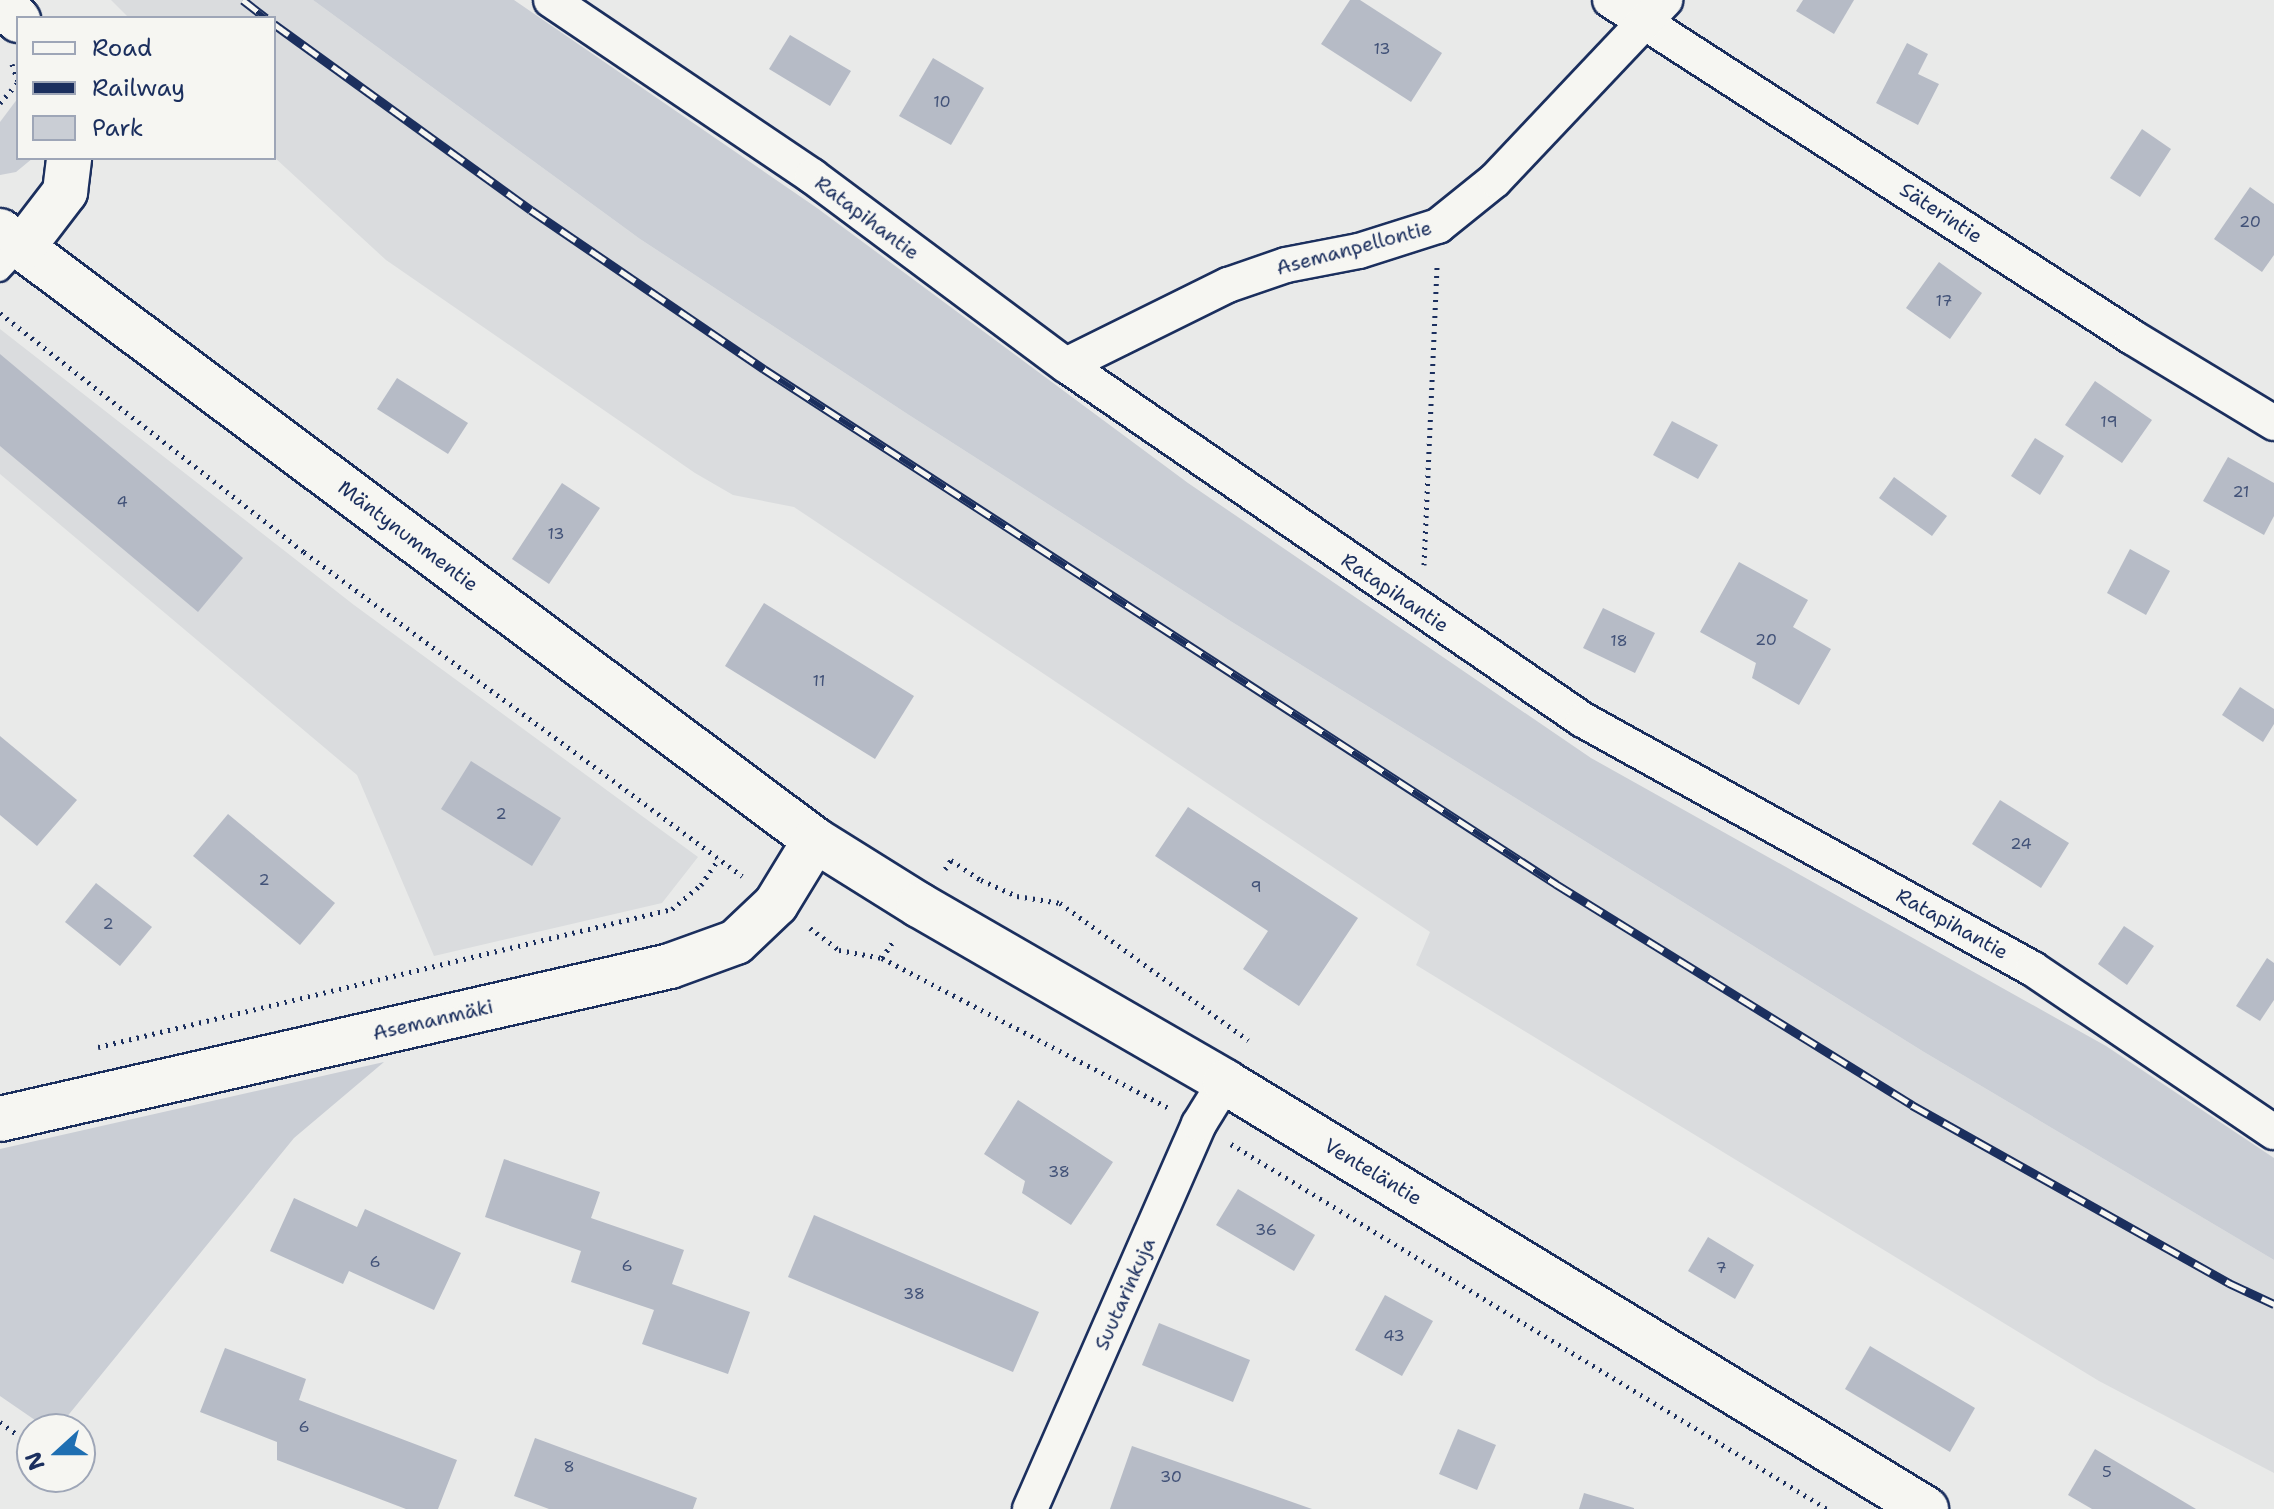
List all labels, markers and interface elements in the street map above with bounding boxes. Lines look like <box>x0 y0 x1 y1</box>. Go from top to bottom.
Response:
legend <box>16 16 276 160</box>
text: Road <box>92 32 152 64</box>
house number: 13 <box>1373 39 1391 59</box>
text: Railway <box>92 72 185 104</box>
house number: 10 <box>933 92 951 112</box>
text: Park <box>92 112 144 144</box>
street label: Ratapihantie <box>810 171 924 265</box>
street label: Säterintie <box>1895 177 1987 249</box>
house number: 20 <box>2239 212 2261 232</box>
street label: Asemanpellontie <box>1274 216 1434 280</box>
house number: 17 <box>1935 291 1953 311</box>
house number: 19 <box>2100 412 2118 432</box>
street label: Mäntynummentie <box>333 475 483 597</box>
house number: 21 <box>2232 482 2250 502</box>
house number: 4 <box>116 492 128 512</box>
house number: 13 <box>547 524 565 544</box>
street label: Ratapihantie <box>1337 548 1453 638</box>
house number: 20 <box>1755 630 1777 650</box>
house number: 18 <box>1610 631 1628 651</box>
house number: 11 <box>813 671 825 691</box>
house number: 2 <box>495 804 507 824</box>
house number: 24 <box>2010 834 2032 854</box>
house number: 2 <box>258 870 270 890</box>
house number: 9 <box>1250 877 1262 897</box>
street label: Ratapihantie <box>1892 883 2012 965</box>
house number: 2 <box>102 914 114 934</box>
street label: Asemanmäki <box>370 994 496 1046</box>
street label: Venteläntie <box>1320 1133 1426 1211</box>
house number: 38 <box>1048 1162 1070 1182</box>
house number: 36 <box>1255 1220 1277 1240</box>
street label: Suutarinkuja <box>1090 1234 1160 1354</box>
house number: 6 <box>369 1252 381 1272</box>
house number: 6 <box>621 1256 633 1276</box>
house number: 7 <box>1715 1258 1727 1278</box>
house number: 38 <box>903 1284 925 1304</box>
house number: 43 <box>1383 1326 1405 1346</box>
north arrow <box>16 1413 96 1493</box>
house number: 6 <box>298 1417 310 1437</box>
text: N <box>18 1448 52 1474</box>
house number: 8 <box>563 1457 575 1477</box>
house number: 5 <box>2102 1462 2112 1482</box>
house number: 30 <box>1160 1467 1182 1487</box>

